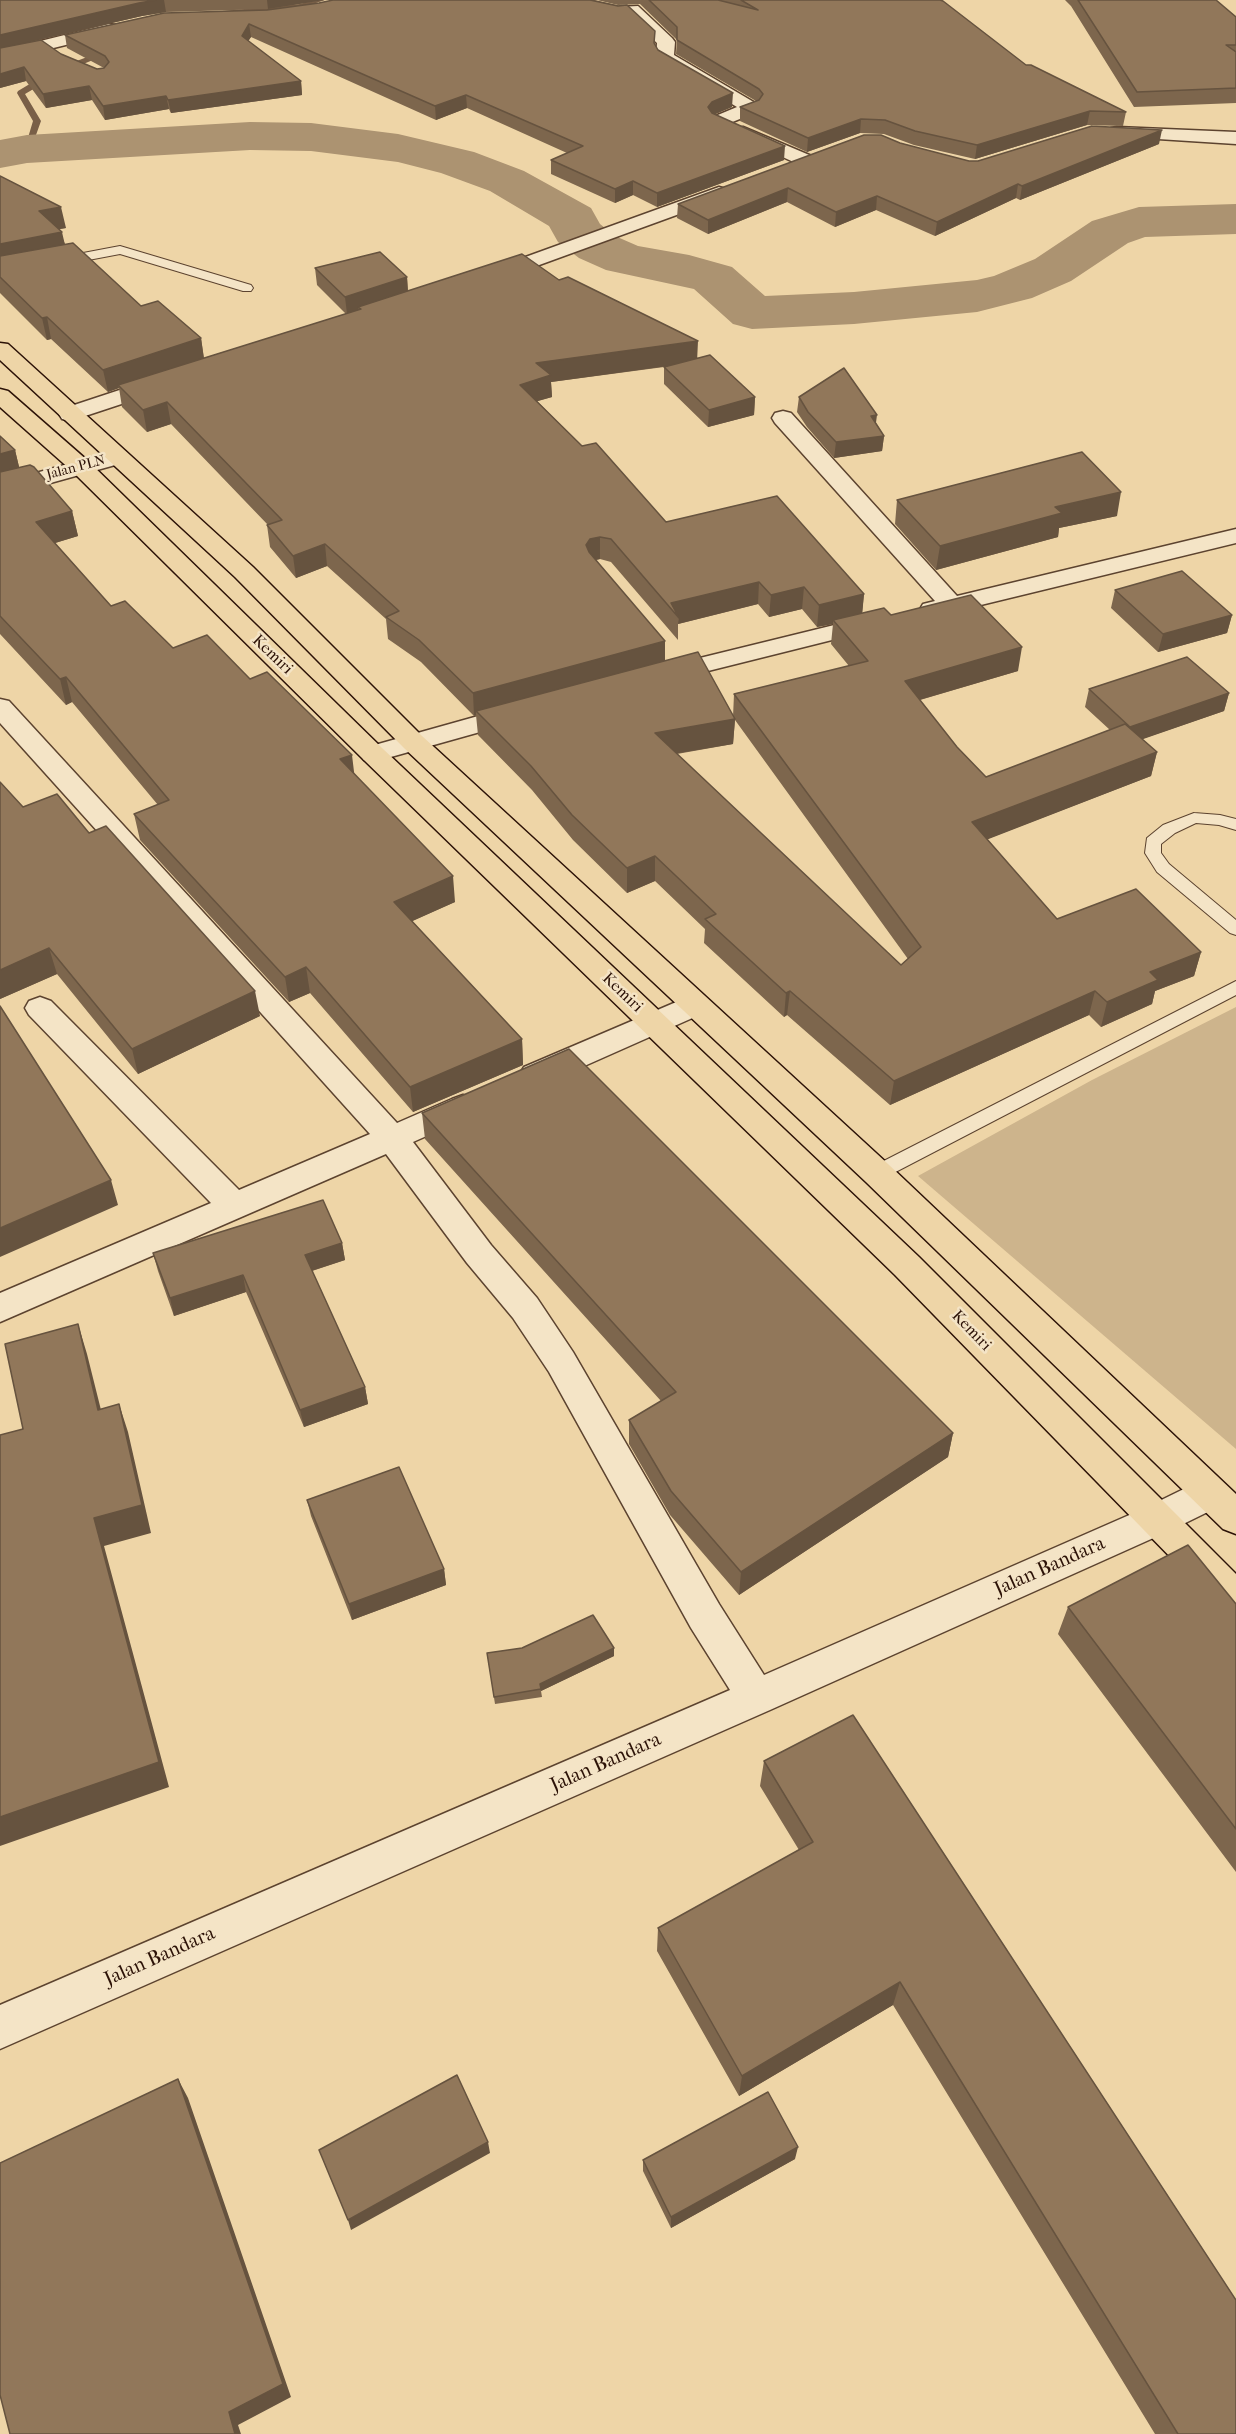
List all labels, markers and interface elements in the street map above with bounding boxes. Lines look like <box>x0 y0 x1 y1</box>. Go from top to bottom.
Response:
street label: Jalan PLN <box>45 452 107 484</box>
street label: Kemiri <box>248 631 296 679</box>
street label: Kemiri <box>598 969 646 1017</box>
street label: Kemiri <box>947 1307 995 1355</box>
street label: Jalan Bandara <box>991 1532 1109 1602</box>
street label: Jalan Bandara <box>547 1728 665 1798</box>
street label: Jalan Bandara <box>101 1922 219 1992</box>

